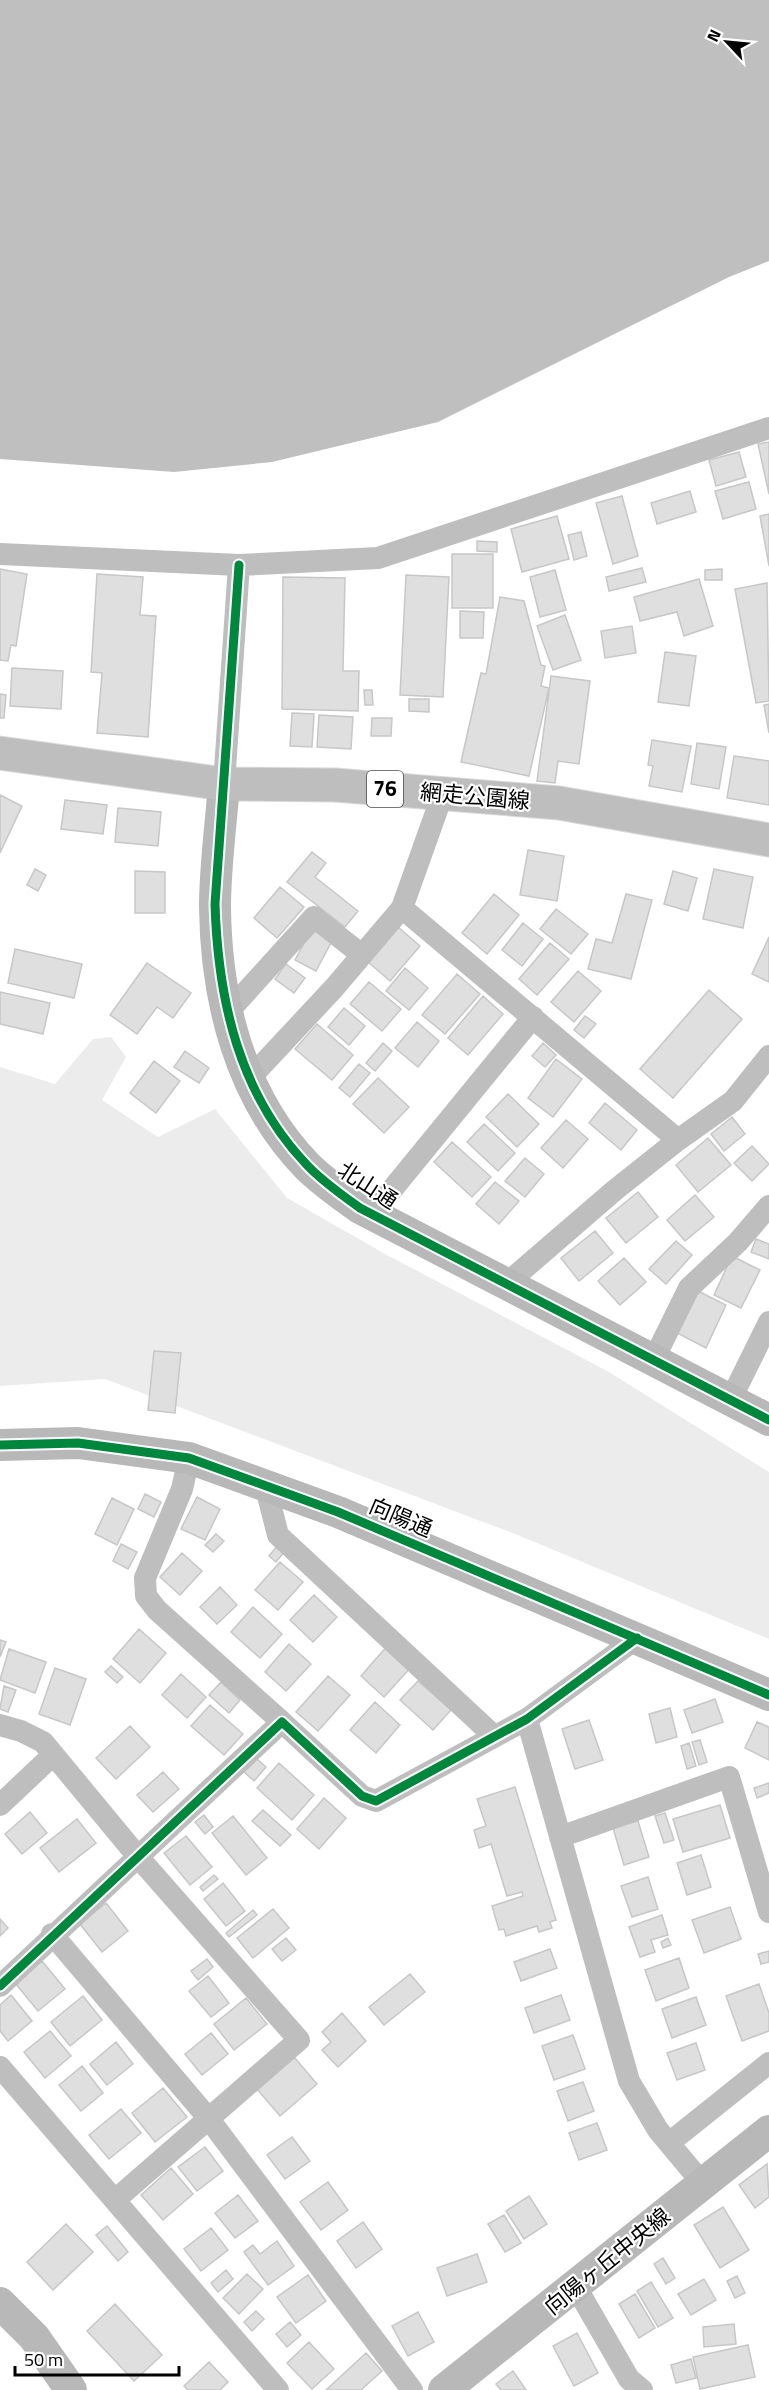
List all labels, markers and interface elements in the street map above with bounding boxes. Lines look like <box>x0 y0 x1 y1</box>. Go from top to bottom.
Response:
north arrow <box>697 12 757 72</box>
text: N <box>700 25 727 46</box>
road number: 76 <box>367 771 403 807</box>
street label: 網走公園線 <box>419 774 531 818</box>
street label: 北山通 <box>331 1153 405 1217</box>
street label: 向陽通 <box>364 1488 438 1546</box>
street label: 向陽ヶ丘中央線 <box>536 2199 678 2323</box>
scale bar <box>15 2339 178 2377</box>
text: 50 m <box>24 2346 63 2373</box>

